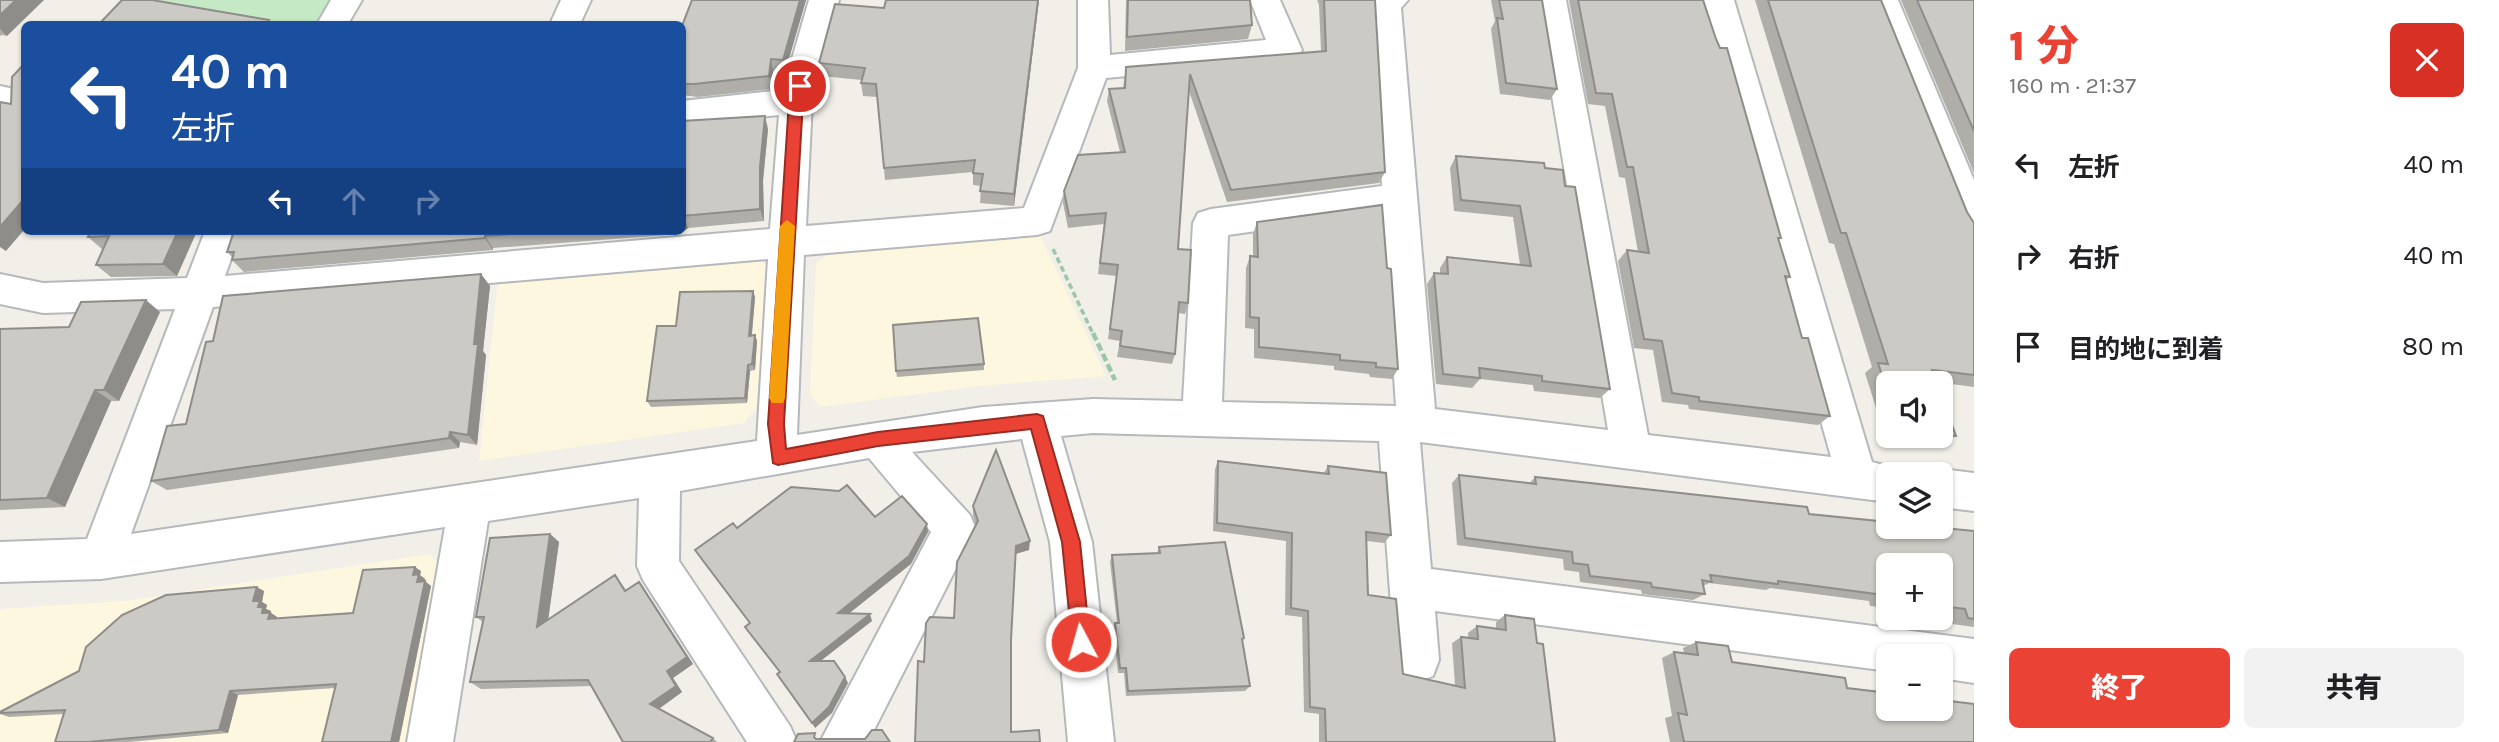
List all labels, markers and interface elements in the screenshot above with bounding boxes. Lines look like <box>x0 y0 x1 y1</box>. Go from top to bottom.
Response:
text: 1 分 <box>2009 21 2078 71</box>
button: close <box>2390 23 2464 97</box>
text: 40 m <box>171 43 290 100</box>
icon: left <box>56 49 147 140</box>
pin <box>770 56 830 116</box>
icon: arrive <box>781 67 819 105</box>
text: 160 m · 21:37 <box>2009 72 2136 99</box>
text: 左折 <box>171 110 235 147</box>
icon: left <box>2009 146 2047 184</box>
text: 40 m <box>2404 149 2464 180</box>
text: 左折 <box>2068 152 2120 183</box>
icon: left <box>262 182 300 220</box>
icon: ahead <box>335 182 373 220</box>
icon: right <box>408 182 446 220</box>
icon: right <box>2009 237 2047 275</box>
text: 40 m <box>2404 240 2464 271</box>
text: 右折 <box>2068 243 2120 274</box>
icon: arrive <box>2009 328 2047 366</box>
text: 80 m <box>2402 331 2464 362</box>
text: 目的地に到着 <box>2068 334 2224 365</box>
map controls <box>1876 371 1953 721</box>
button: sound <box>1876 371 1953 448</box>
button: layers <box>1876 462 1953 539</box>
button: + <box>1876 553 1953 630</box>
position arrow <box>1044 605 1118 679</box>
button: − <box>1876 644 1953 721</box>
button: 終了 <box>2009 648 2230 728</box>
button: 共有 <box>2244 648 2464 728</box>

